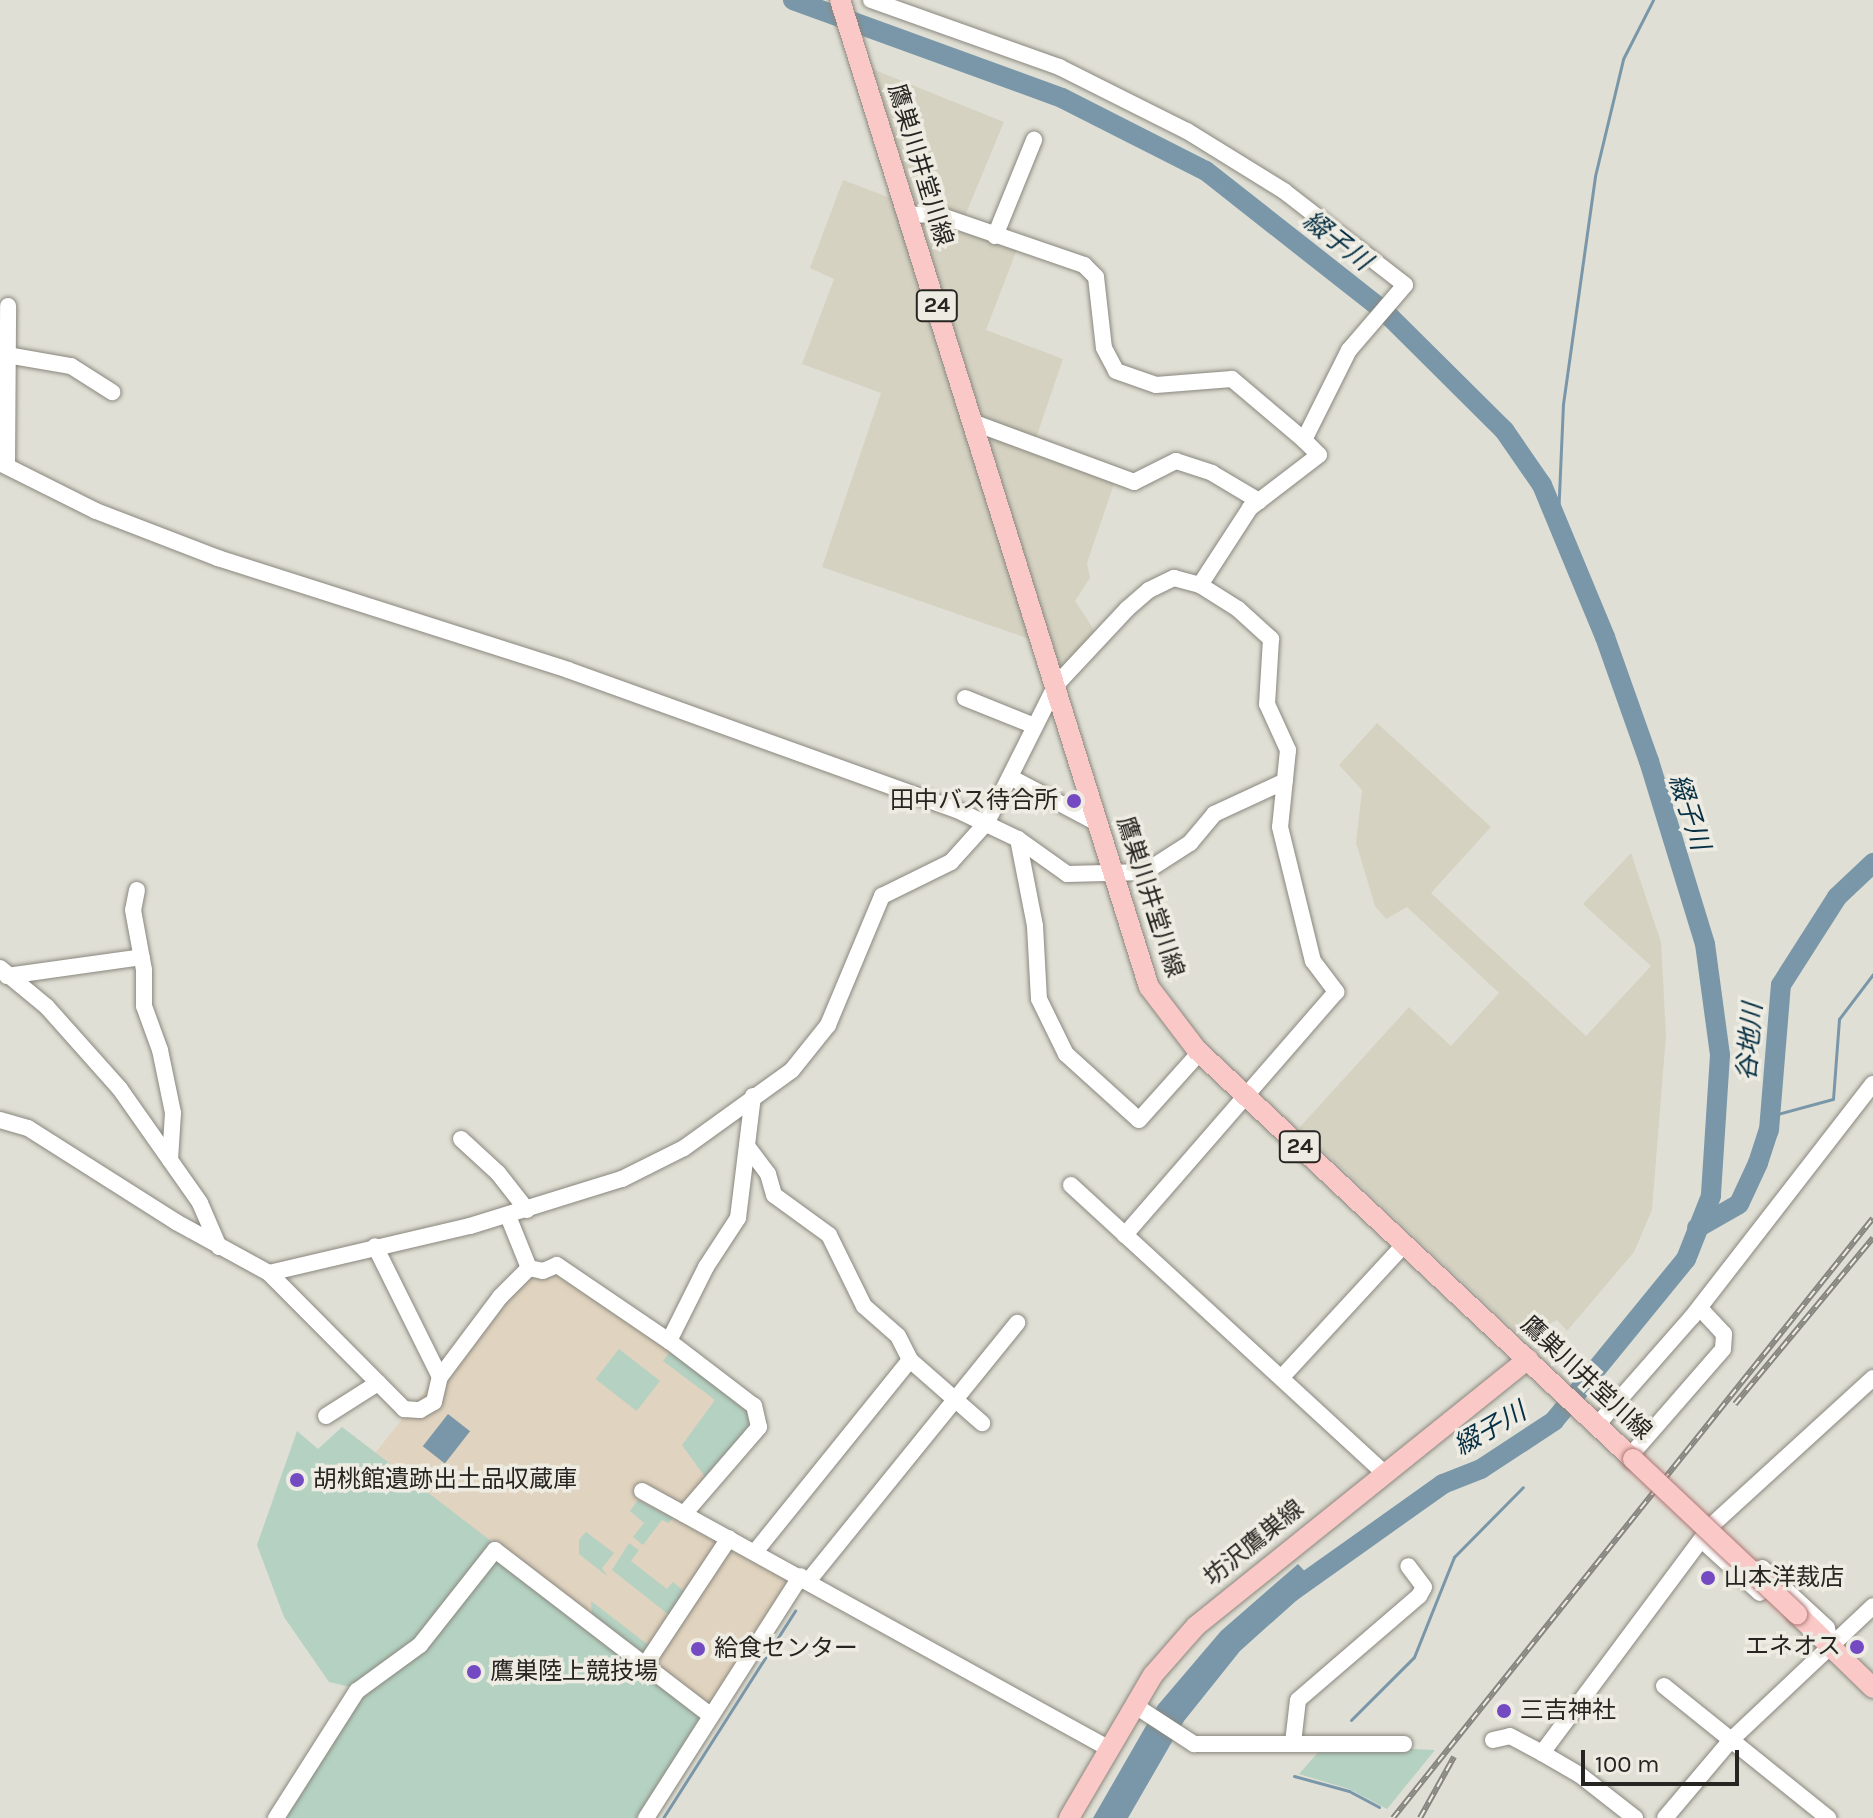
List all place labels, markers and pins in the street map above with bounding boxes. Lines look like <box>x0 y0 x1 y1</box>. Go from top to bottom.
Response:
place label: 田中バス待合所 <box>890 787 1058 815</box>
marker: 田中バス待合所 <box>1065 792 1083 810</box>
place label: 胡桃館遺跡出土品収蔵庫 <box>313 1466 577 1494</box>
marker: 胡桃館遺跡出土品収蔵庫 <box>288 1471 306 1489</box>
place label: 山本洋裁店 <box>1724 1564 1844 1592</box>
marker: 山本洋裁店 <box>1699 1569 1717 1587</box>
place label: エネオス <box>1745 1633 1841 1661</box>
place label: 給食センター <box>714 1635 858 1663</box>
marker: エネオス <box>1848 1638 1866 1656</box>
marker: 給食センター <box>689 1640 707 1658</box>
place label: 鷹巣陸上競技場 <box>490 1658 658 1686</box>
marker: 鷹巣陸上競技場 <box>465 1663 483 1681</box>
place label: 三吉神社 <box>1520 1697 1616 1725</box>
marker: 三吉神社 <box>1495 1702 1513 1720</box>

